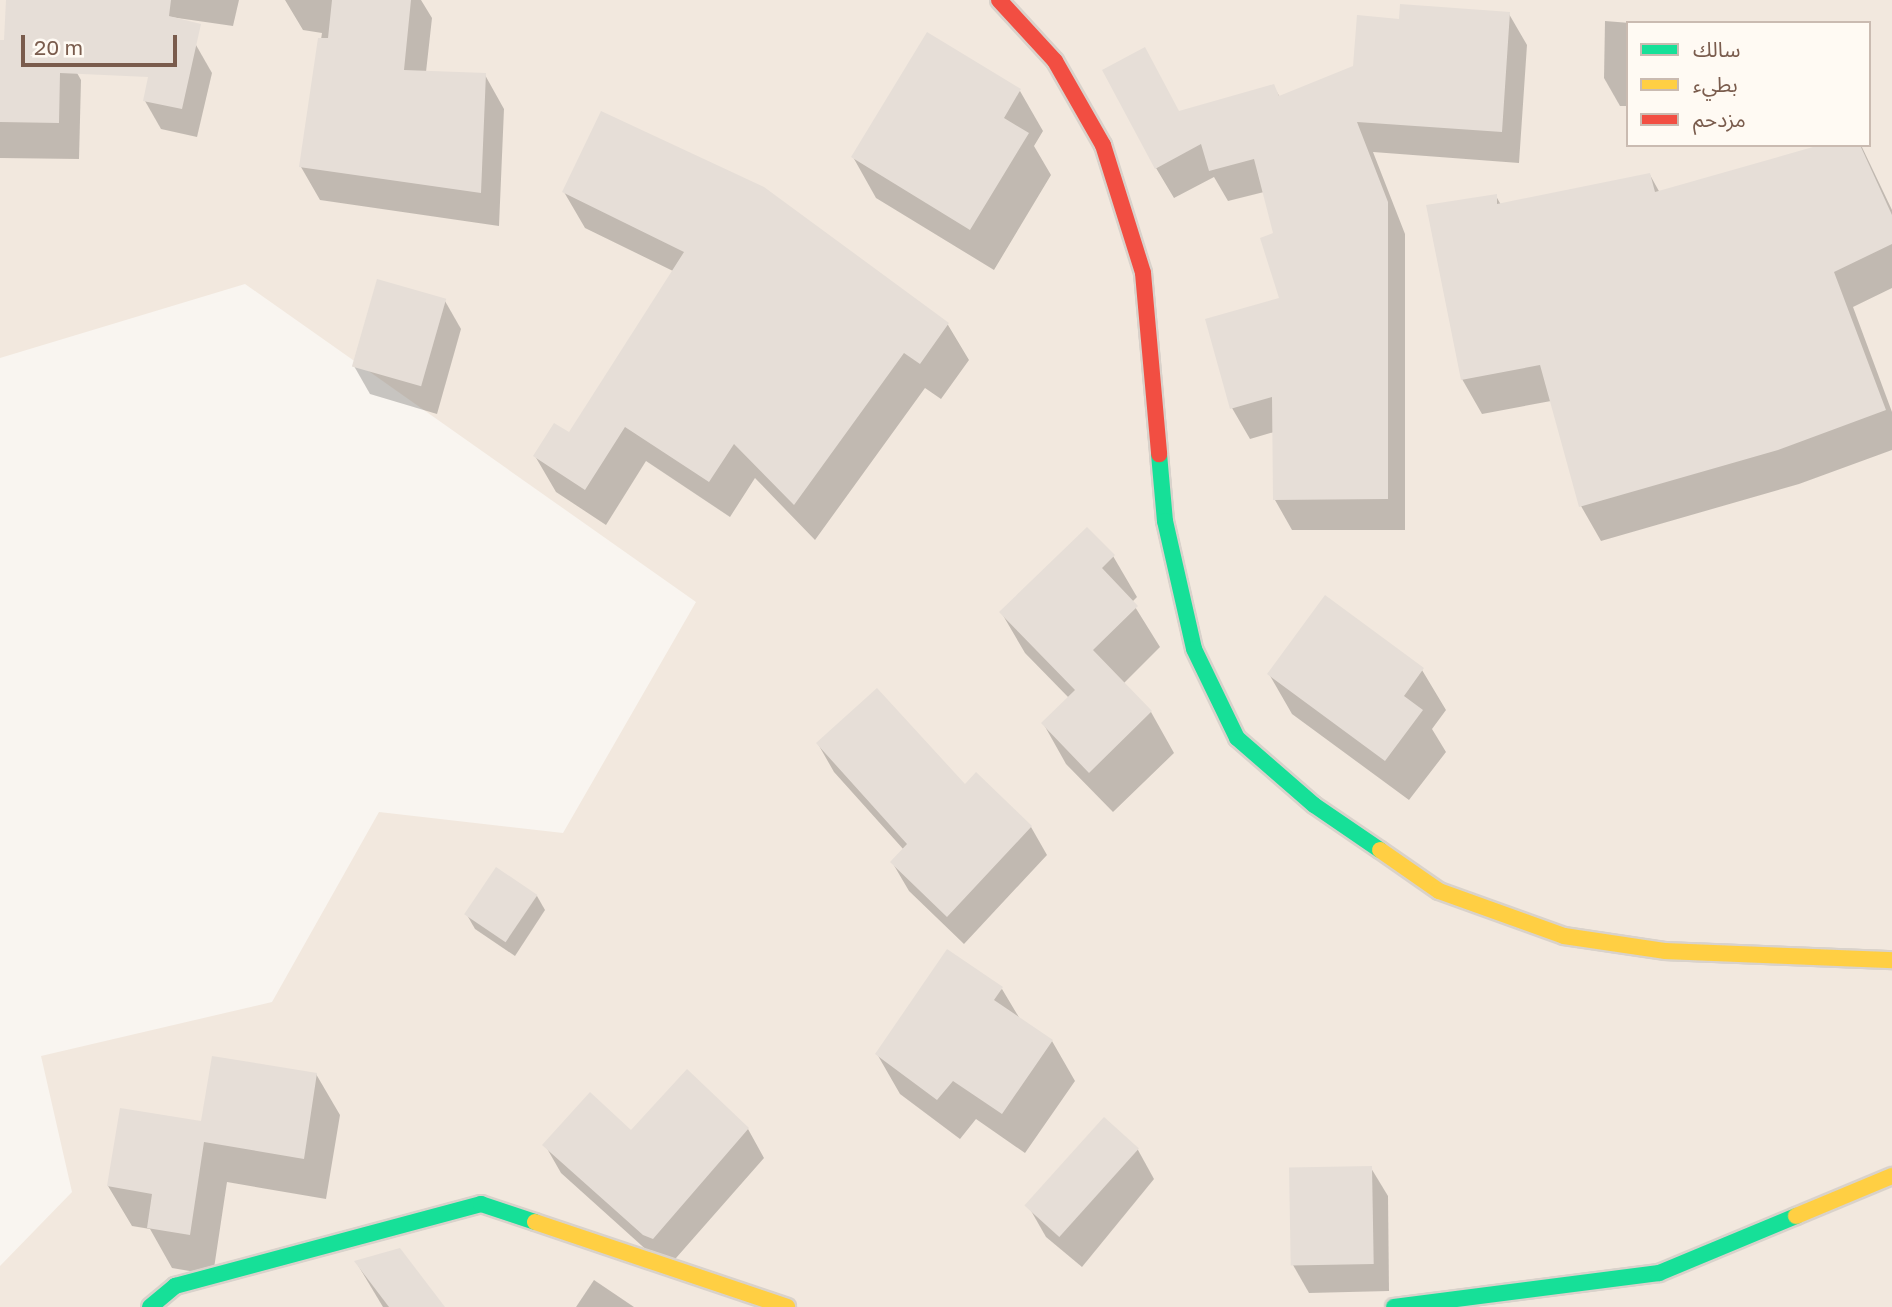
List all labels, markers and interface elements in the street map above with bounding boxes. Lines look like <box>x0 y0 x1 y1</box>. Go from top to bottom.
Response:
scale bar <box>24 21 180 65</box>
legend <box>1626 21 1871 147</box>
text: 20 m <box>34 34 83 60</box>
text: سالك <box>1693 36 1740 62</box>
text: بطيء <box>1693 71 1738 97</box>
text: مزدحم <box>1693 106 1746 132</box>

